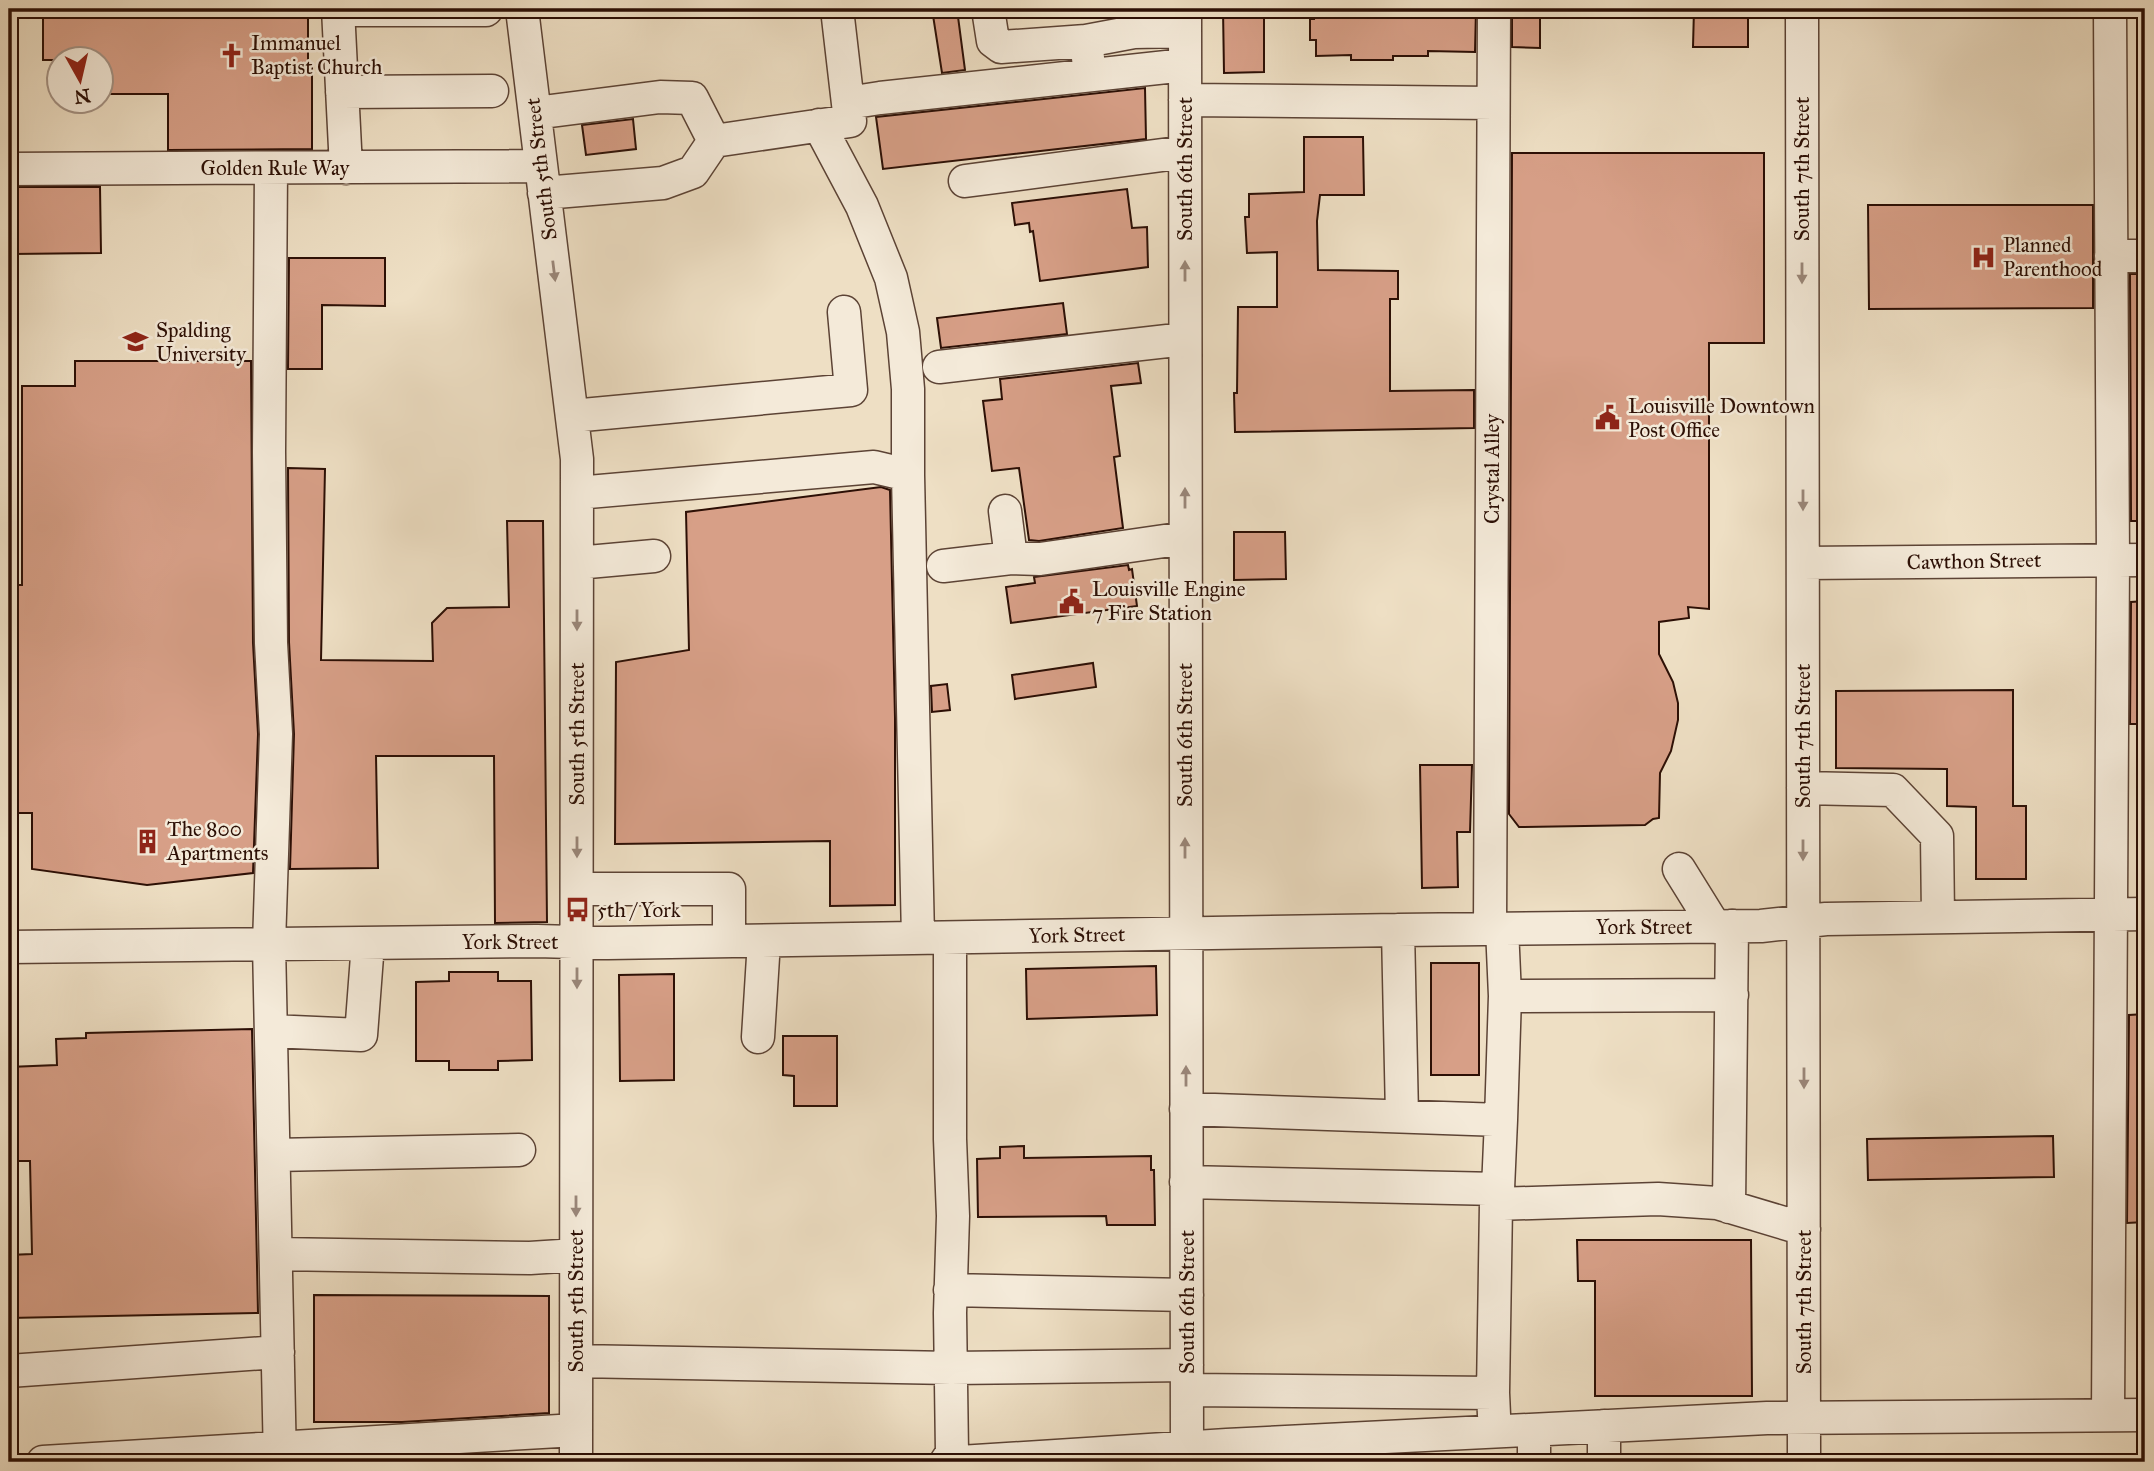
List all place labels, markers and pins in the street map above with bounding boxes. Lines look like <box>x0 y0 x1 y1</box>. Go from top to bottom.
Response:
place label: Immanuel Baptist Church <box>251 30 383 80</box>
church icon: Immanuel Baptist Church <box>217 41 245 69</box>
place label: Planned Parenthood <box>2003 232 2103 282</box>
hospital icon: Planned Parenthood <box>1969 243 1997 271</box>
place label: Spalding University <box>156 317 247 367</box>
school or university icon: Spalding University <box>122 328 150 356</box>
place label: Louisville Downtown Post Office <box>1628 393 1815 443</box>
public building icon: Louisville Downtown Post Office <box>1594 404 1622 432</box>
place label: Louisville Engine 7 Fire Station <box>1092 576 1246 626</box>
public building icon: Louisville Engine 7 Fire Station <box>1058 587 1086 615</box>
place label: The 800 Apartments <box>166 816 269 866</box>
building icon: The 800 Apartments <box>133 827 161 855</box>
bus stop icon: 5th / York <box>563 896 591 924</box>
place label: 5th / York <box>597 897 681 923</box>

